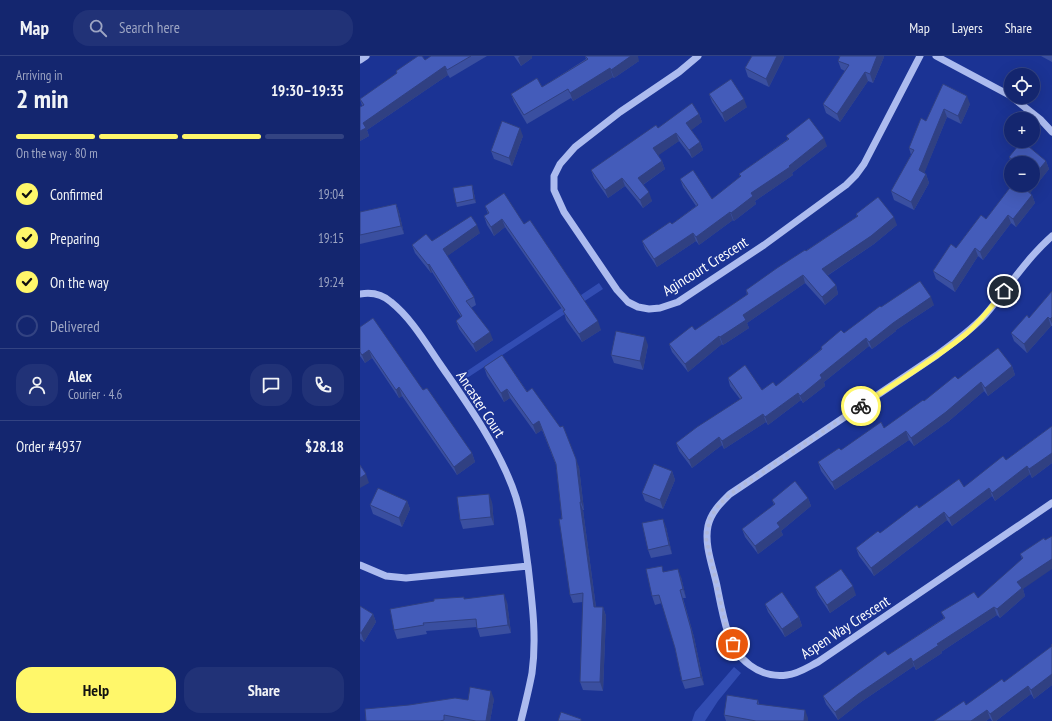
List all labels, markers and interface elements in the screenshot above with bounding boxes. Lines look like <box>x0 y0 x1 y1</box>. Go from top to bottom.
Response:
search box <box>73 10 353 46</box>
text: Map <box>20 16 49 40</box>
icon: search <box>87 17 109 39</box>
text: Search here <box>119 18 180 37</box>
text: Map <box>909 19 930 37</box>
text: Layers <box>952 19 983 37</box>
text: Share <box>1005 19 1032 37</box>
text: Arriving in <box>16 67 63 84</box>
map controls <box>1004 68 1040 192</box>
button: locate <box>1004 68 1040 104</box>
text: 19:30–19:35 <box>271 81 344 100</box>
text: 2 min <box>16 82 69 115</box>
button: + <box>1004 112 1040 148</box>
text: On the way · 80 m <box>16 145 98 162</box>
button: − <box>1004 156 1040 192</box>
icon: check <box>16 183 38 205</box>
text: Confirmed <box>50 185 103 204</box>
text: 19:04 <box>318 186 344 203</box>
icon: check <box>16 227 38 249</box>
text: Preparing <box>50 229 100 248</box>
text: 19:15 <box>318 230 344 247</box>
street label: Agincourt Crescent <box>659 232 751 300</box>
icon: check <box>16 271 38 293</box>
text: On the way <box>50 273 109 292</box>
text: 19:24 <box>318 274 344 291</box>
pin <box>987 274 1021 308</box>
icon: home <box>993 280 1015 302</box>
text: Delivered <box>50 317 100 336</box>
button: person <box>16 364 58 406</box>
button: chat <box>250 364 292 406</box>
button: phone <box>302 364 344 406</box>
text: Alex <box>68 367 92 386</box>
street label: Ancaster Court <box>452 367 510 441</box>
text: Courier · 4.6 <box>68 386 122 403</box>
courier <box>841 386 881 426</box>
icon: bike <box>850 395 872 417</box>
text: Order #4937 <box>16 437 82 456</box>
text: $28.18 <box>305 437 344 456</box>
street label: Aspen Way Crescent <box>797 591 893 663</box>
pin <box>716 627 750 661</box>
icon: bag <box>722 633 744 655</box>
button: Help <box>16 667 176 713</box>
button: Share <box>184 667 344 713</box>

